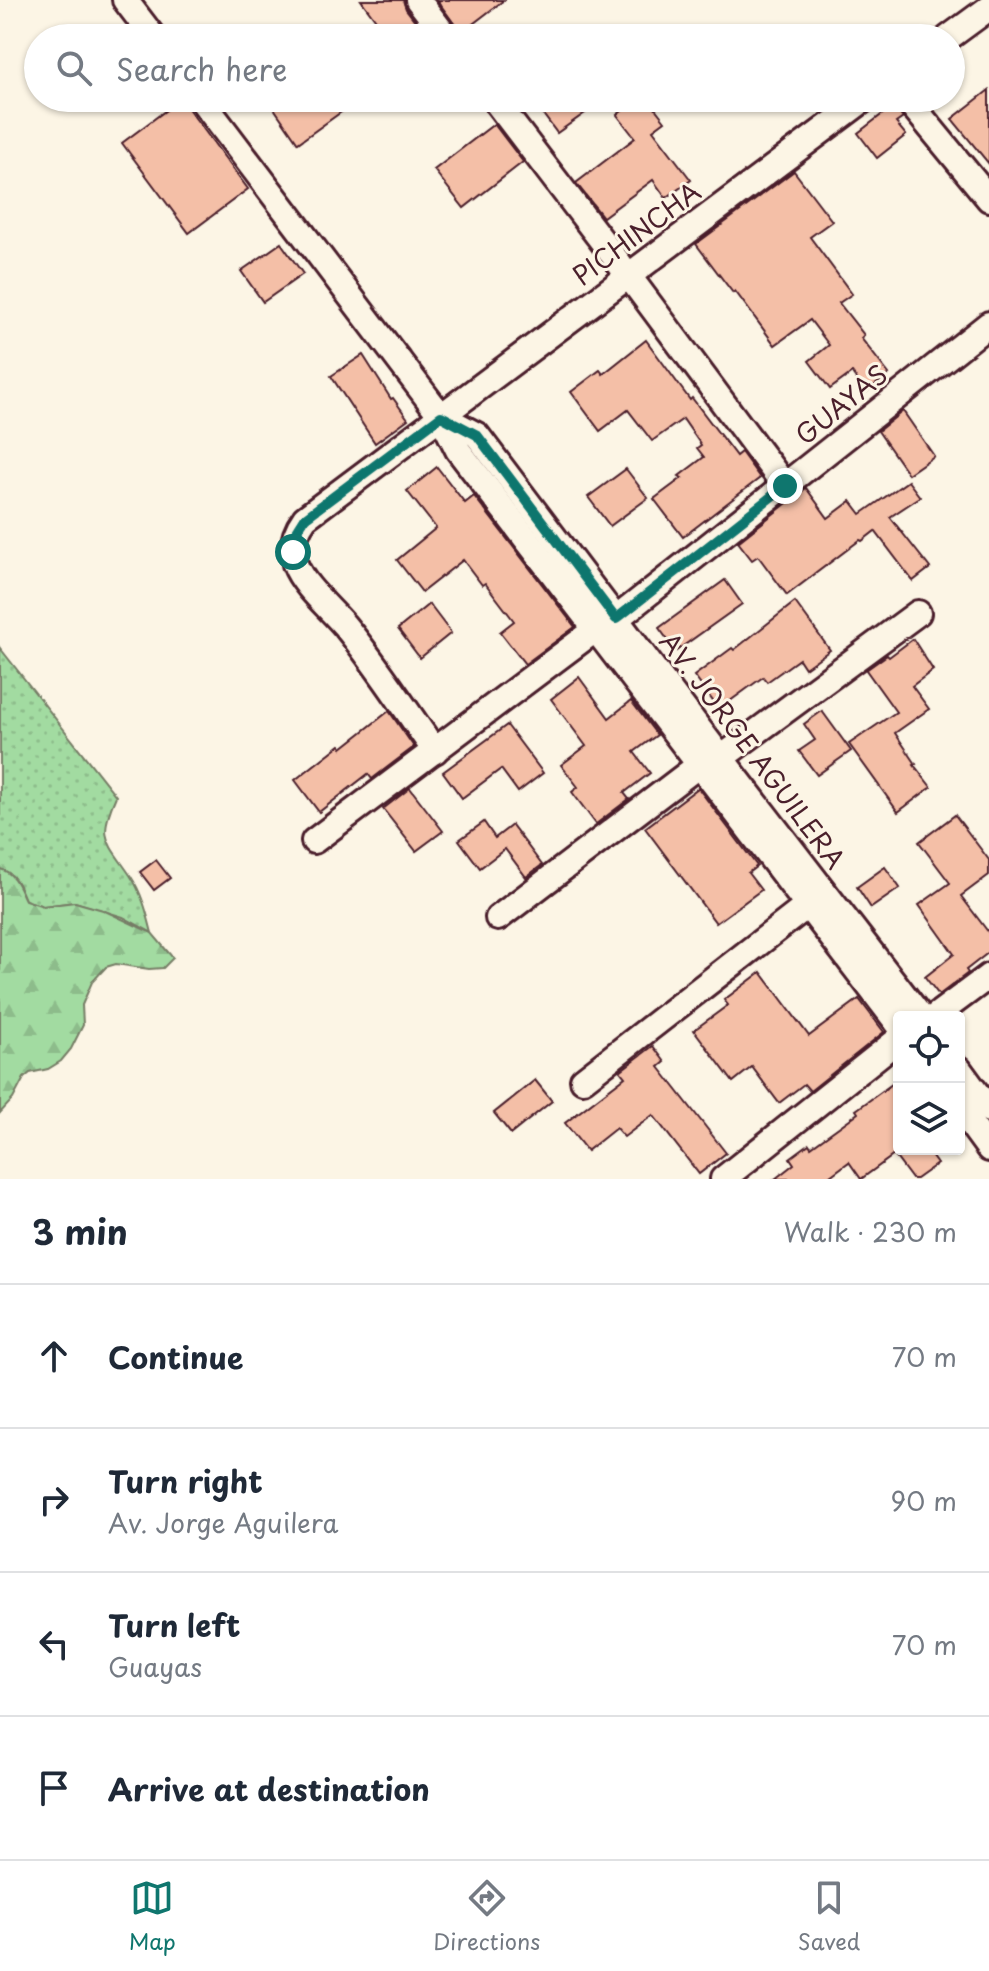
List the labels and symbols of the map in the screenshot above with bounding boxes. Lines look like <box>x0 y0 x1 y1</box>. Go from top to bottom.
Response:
street label: PICHINCHA <box>564 172 708 294</box>
street label: GUAYAS <box>786 354 896 453</box>
route end <box>767 468 803 504</box>
route start <box>275 534 311 570</box>
street label: AV. JORGE AGUILERA <box>651 624 855 877</box>

